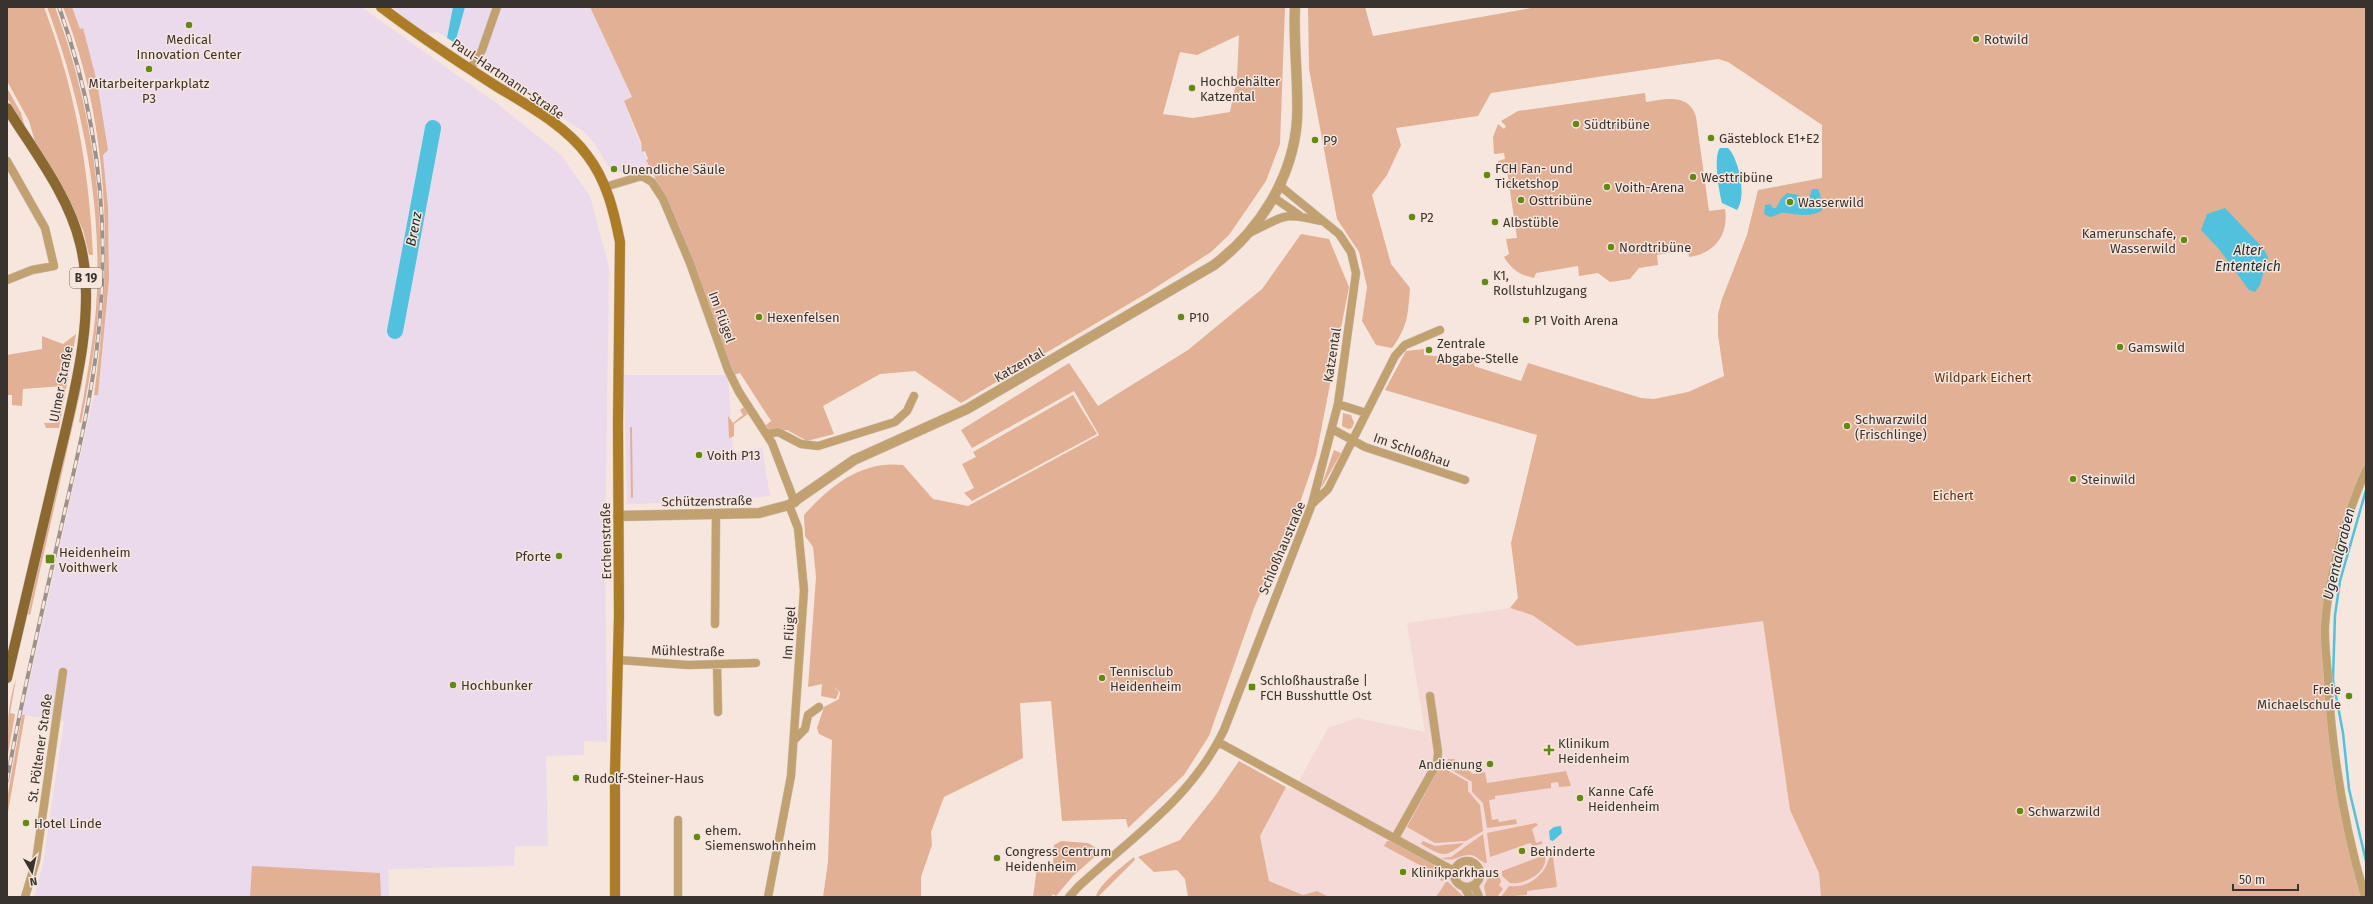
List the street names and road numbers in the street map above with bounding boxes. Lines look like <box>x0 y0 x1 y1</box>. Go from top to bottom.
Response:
street label: Paul-Hartmann-Straße <box>449 36 567 122</box>
road number: B 19 <box>70 268 102 288</box>
street label: Im Flügel <box>706 289 738 345</box>
street label: Katzental <box>1320 326 1344 383</box>
street label: Ulmer Straße <box>46 345 76 423</box>
street label: Katzental <box>991 345 1047 385</box>
street label: Im Schloßhau <box>1371 430 1453 470</box>
street label: Schützenstraße <box>662 493 752 509</box>
street label: Schloßhaustraße <box>1256 499 1308 597</box>
street label: Erchenstraße <box>598 502 614 580</box>
street label: Im Flügel <box>780 606 798 660</box>
street label: Mühlestraße <box>651 643 725 659</box>
street label: St. Pöltener Straße <box>25 693 55 803</box>

